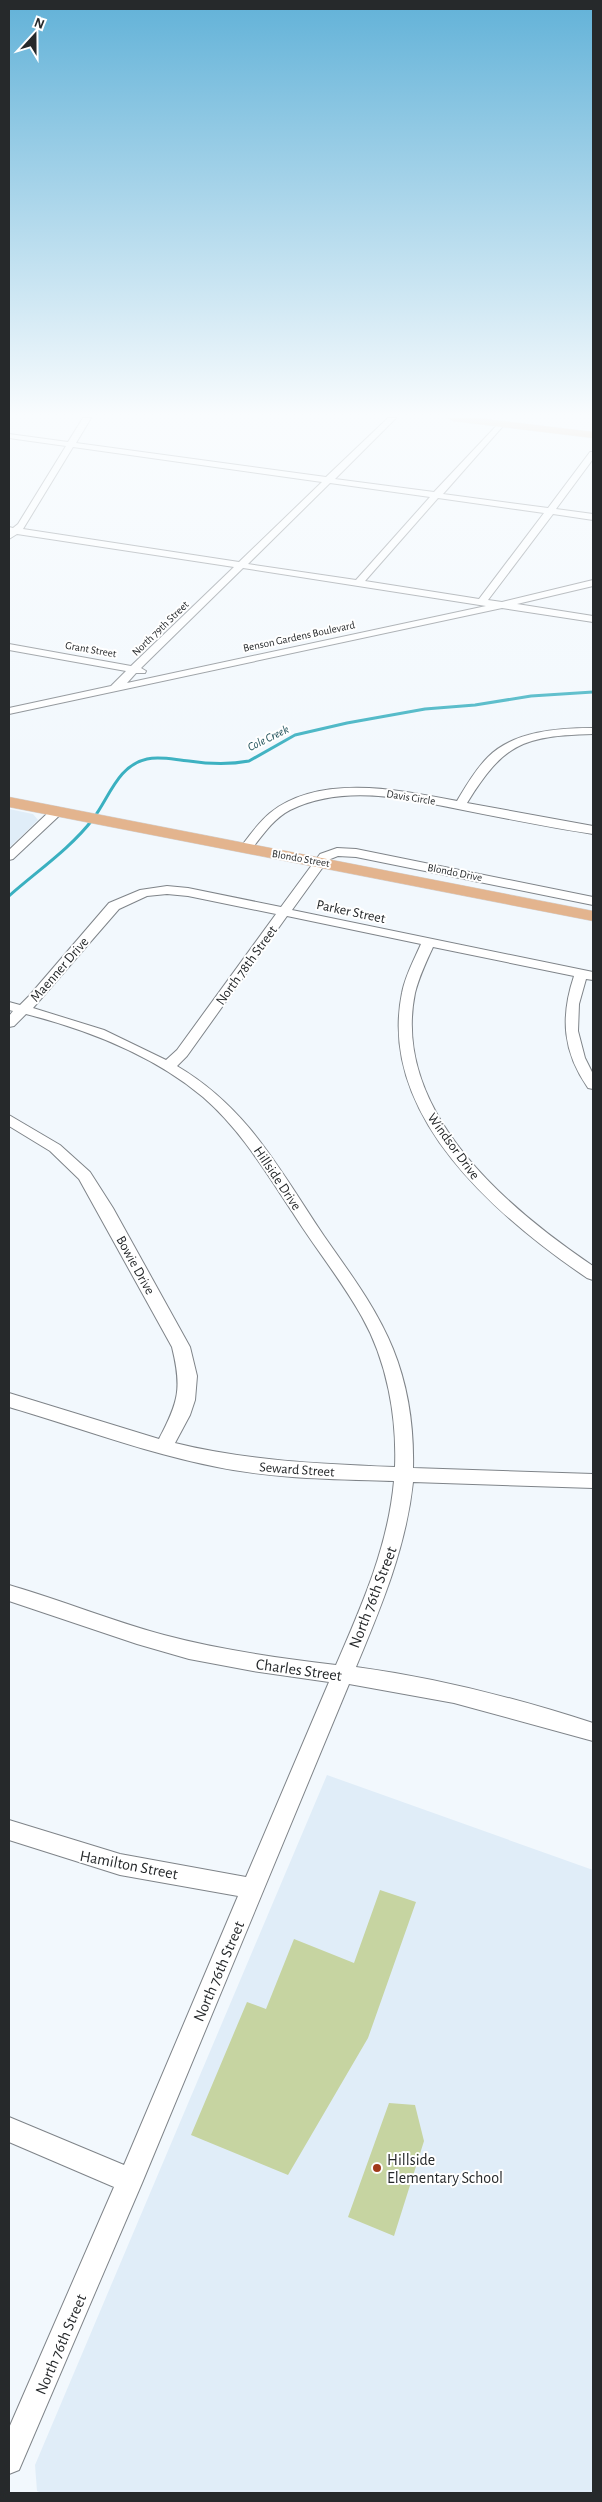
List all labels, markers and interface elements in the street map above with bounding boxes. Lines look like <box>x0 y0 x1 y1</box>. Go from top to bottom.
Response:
north arrow <box>10 10 60 60</box>
text: N <box>32 16 46 32</box>
street label: North 79th Street <box>130 598 191 658</box>
street label: Benson Gardens Boulevard <box>242 619 356 654</box>
street label: Grant Street <box>64 640 118 659</box>
water label: Cole Creek <box>245 723 291 753</box>
street label: Davis Circle <box>386 788 436 807</box>
street label: Blondo Street <box>271 848 331 869</box>
street label: Blondo Drive <box>427 862 483 883</box>
street label: Parker Street <box>315 898 387 926</box>
street label: North 78th Street <box>213 923 280 1008</box>
street label: Maenner Drive <box>28 935 91 1005</box>
street label: Windsor Drive <box>425 1111 482 1182</box>
street label: Hillside Drive <box>251 1144 304 1213</box>
street label: Bowie Drive <box>113 1234 157 1297</box>
street label: Seward Street <box>259 1460 336 1480</box>
street label: North 76th Street <box>346 1544 400 1650</box>
street label: Charles Street <box>255 1656 343 1684</box>
street label: Hamilton Street <box>78 1848 179 1882</box>
street label: North 76th Street <box>191 1919 247 2024</box>
place label: Hillside Elementary School <box>387 2152 503 2187</box>
marker: Hillside Elementary School <box>371 2162 383 2174</box>
street label: North 76th Street <box>33 2292 89 2397</box>

